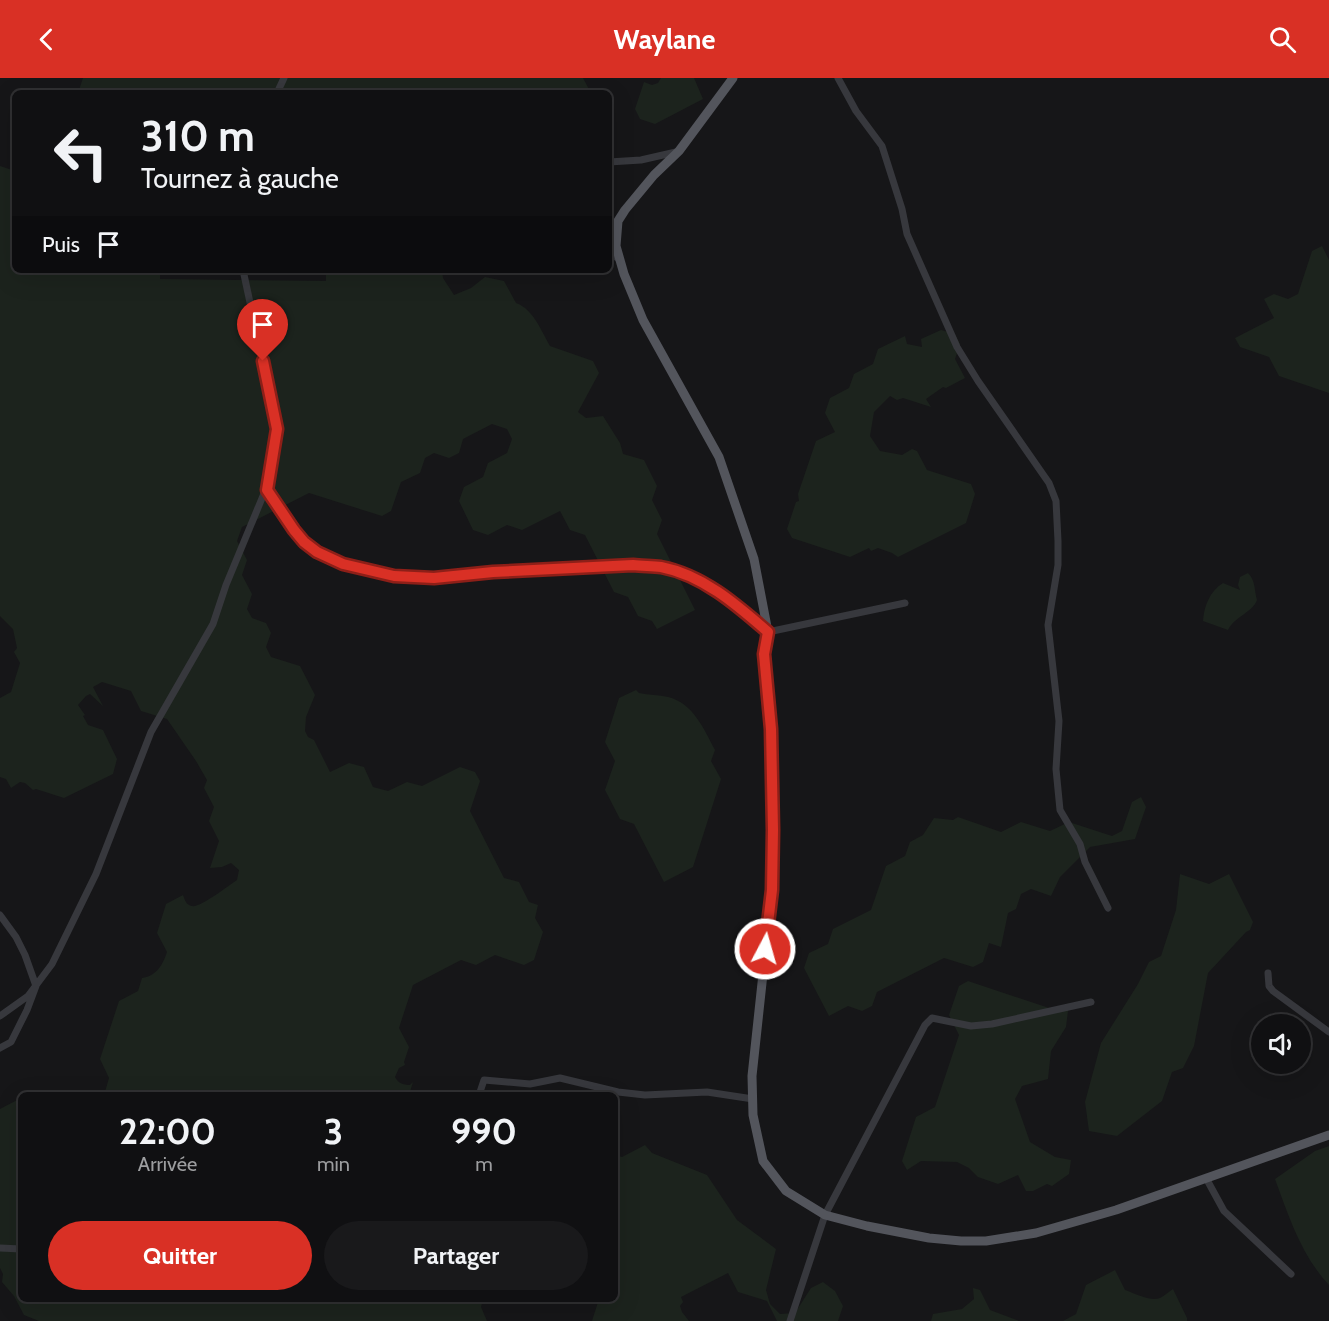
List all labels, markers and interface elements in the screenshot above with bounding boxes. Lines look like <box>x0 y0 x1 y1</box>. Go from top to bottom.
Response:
icon: back <box>30 23 63 56</box>
text: Waylane <box>614 23 715 56</box>
icon: search <box>1266 23 1299 56</box>
text: 310 m <box>141 110 255 162</box>
icon: left <box>42 114 120 192</box>
text: Tournez à gauche <box>141 162 339 195</box>
icon: arrive <box>92 228 125 261</box>
text: Puis <box>42 231 80 258</box>
pin <box>237 299 288 361</box>
icon: arrive <box>246 308 279 341</box>
position arrow <box>733 917 797 981</box>
map controls <box>1251 1014 1311 1074</box>
button: sound <box>1251 1014 1311 1074</box>
text: 22:00 <box>119 1109 216 1153</box>
text: 3 <box>324 1109 343 1153</box>
text: 990 <box>451 1109 517 1153</box>
text: Arrivée <box>138 1152 197 1176</box>
text: min <box>317 1152 350 1176</box>
text: m <box>475 1152 493 1176</box>
button: Quitter <box>48 1221 312 1290</box>
button: Partager <box>324 1221 588 1290</box>

